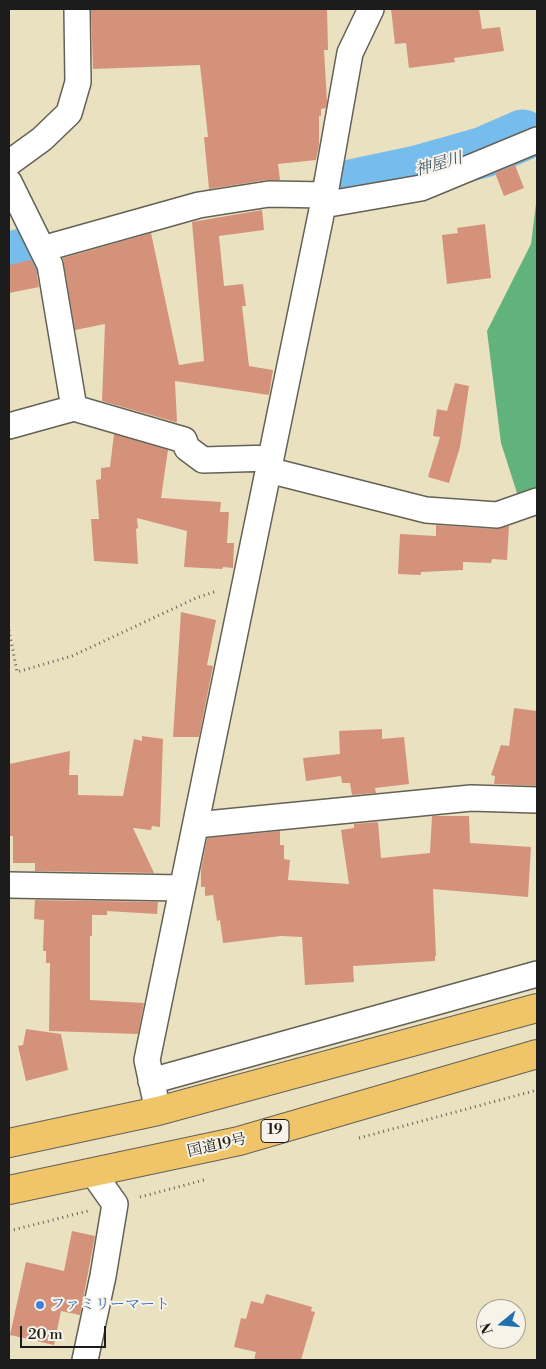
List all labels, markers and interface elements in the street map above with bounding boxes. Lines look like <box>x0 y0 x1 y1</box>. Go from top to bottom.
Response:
water label: 神屋川 <box>413 149 465 181</box>
road number: 19 <box>261 1120 289 1142</box>
street label: 国道19号 <box>186 1130 248 1162</box>
place label: ファミリーマート <box>50 1296 170 1314</box>
marker: ファミリーマート <box>34 1299 46 1311</box>
north arrow <box>476 1299 526 1349</box>
scale bar <box>22 1316 109 1348</box>
text: N <box>477 1320 498 1336</box>
text: 20 m <box>28 1325 63 1344</box>

